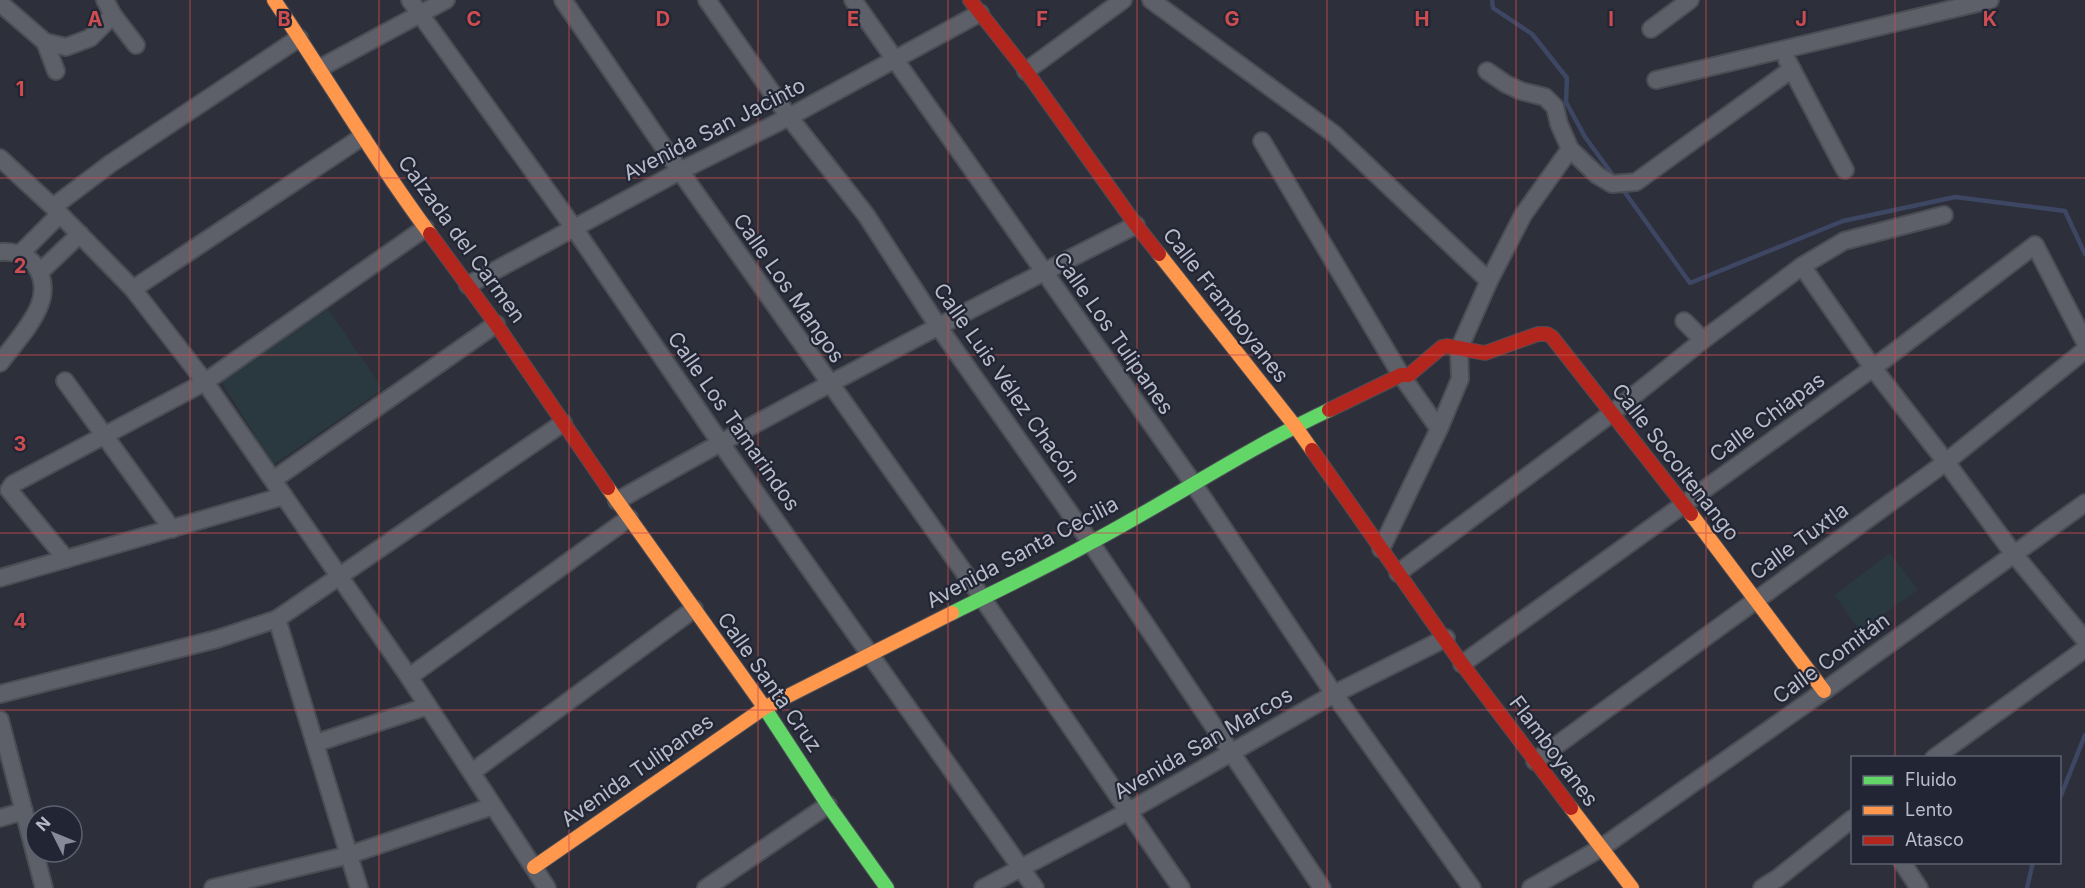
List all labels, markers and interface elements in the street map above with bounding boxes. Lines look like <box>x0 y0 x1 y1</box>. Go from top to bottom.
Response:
text: A <box>88 7 103 31</box>
text: B <box>277 7 291 31</box>
text: C <box>467 7 481 31</box>
text: D <box>656 7 670 31</box>
text: E <box>847 7 859 31</box>
text: F <box>1036 7 1048 31</box>
text: G <box>1224 7 1240 31</box>
text: H <box>1415 7 1429 31</box>
text: I <box>1608 7 1614 31</box>
text: J <box>1795 7 1807 31</box>
text: K <box>1983 7 1997 31</box>
street label: Avenida San Jacinto <box>619 72 809 186</box>
text: 1 <box>16 77 24 101</box>
street label: Calzada del Carmen <box>393 150 531 328</box>
street label: Calle Los Mangos <box>728 208 850 368</box>
street label: Calle Framboyanes <box>1158 223 1294 387</box>
street label: Calle Los Tulipanes <box>1049 247 1179 419</box>
text: 2 <box>14 254 26 278</box>
street label: Calle Luis Vélez Chacón <box>928 278 1086 488</box>
street label: Calle Los Tamarindos <box>663 327 805 515</box>
street label: Calle Chiapas <box>1705 367 1829 467</box>
street label: Calle Socoltenango <box>1607 378 1745 546</box>
text: 3 <box>14 432 26 456</box>
street label: Avenida Santa Cecilia <box>922 491 1122 613</box>
street label: Calle Tuxtla <box>1745 497 1853 585</box>
street label: Calle Santa Cruz <box>712 607 828 757</box>
street label: Calle Comitán <box>1768 607 1894 709</box>
text: 4 <box>13 609 27 633</box>
street label: Avenida San Marcos <box>1109 682 1297 804</box>
street label: Flamboyanes <box>1504 691 1604 811</box>
street label: Avenida Tulipanes <box>556 708 718 832</box>
legend <box>1851 756 2061 864</box>
text: Fluido <box>1905 769 1957 790</box>
text: Lento <box>1905 799 1953 820</box>
north arrow <box>24 804 84 864</box>
text: N <box>32 812 55 835</box>
text: Atasco <box>1905 829 1964 850</box>

